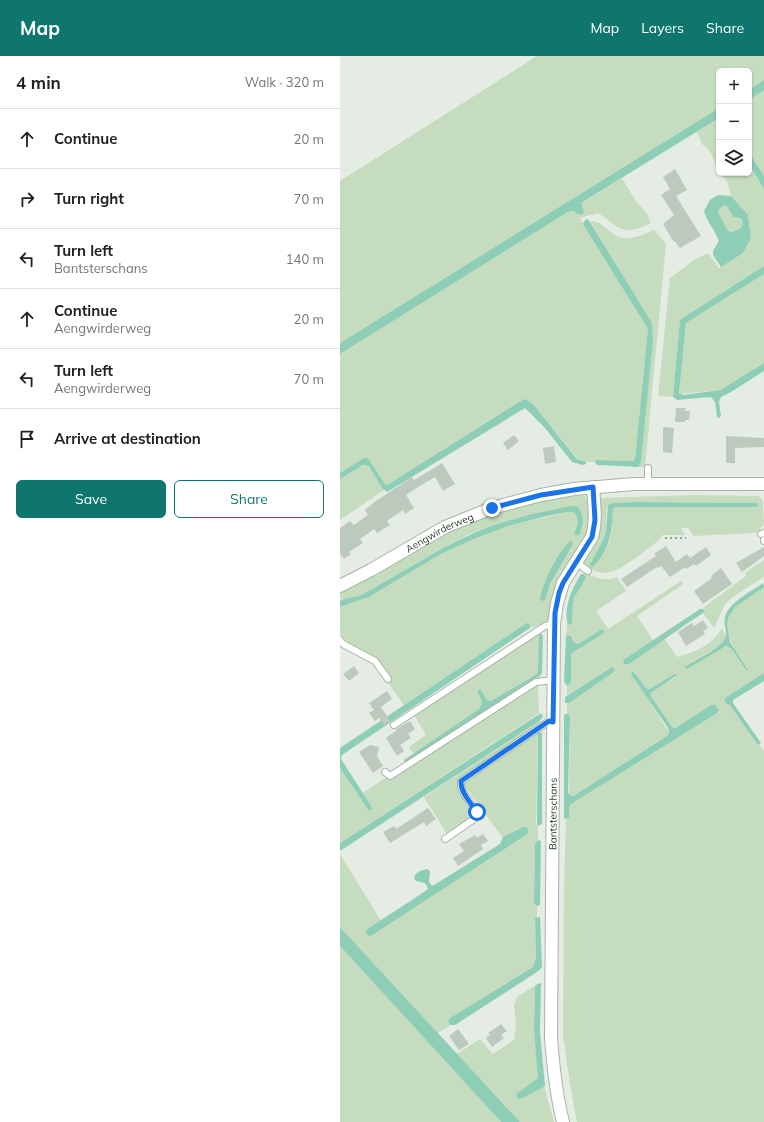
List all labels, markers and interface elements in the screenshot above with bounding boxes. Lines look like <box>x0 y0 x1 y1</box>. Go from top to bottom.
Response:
text: Map <box>20 16 60 40</box>
text: Map <box>590 19 619 37</box>
text: Layers <box>641 19 684 37</box>
text: Share <box>706 19 744 37</box>
map controls <box>716 68 752 176</box>
button: + <box>716 68 752 104</box>
text: 4 min <box>16 72 61 93</box>
text: Walk · 320 m <box>245 74 324 90</box>
button: − <box>716 104 752 140</box>
icon: ahead <box>16 128 38 150</box>
text: Continue <box>54 129 117 148</box>
text: 20 m <box>294 131 324 147</box>
button: layers <box>716 140 752 176</box>
icon: right <box>16 188 38 210</box>
text: Turn right <box>54 189 124 208</box>
text: 70 m <box>294 191 324 207</box>
text: Turn left <box>54 241 113 260</box>
icon: left <box>16 248 38 270</box>
text: 140 m <box>286 251 324 267</box>
text: Bantsterschans <box>54 260 148 276</box>
text: Continue <box>54 301 117 320</box>
icon: ahead <box>16 308 38 330</box>
text: 20 m <box>294 311 324 327</box>
text: Aengwirderweg <box>54 320 151 336</box>
text: Turn left <box>54 361 113 380</box>
icon: left <box>16 368 38 390</box>
text: 70 m <box>294 371 324 387</box>
text: Aengwirderweg <box>54 380 151 396</box>
icon: arrive <box>16 428 38 450</box>
text: Arrive at destination <box>54 429 201 448</box>
button: Save <box>16 480 166 518</box>
button: Share <box>174 480 324 518</box>
route end <box>483 499 501 517</box>
street label: Aengwirderweg <box>403 510 475 555</box>
street label: Bantsterschans <box>546 778 559 850</box>
route start <box>468 803 486 821</box>

